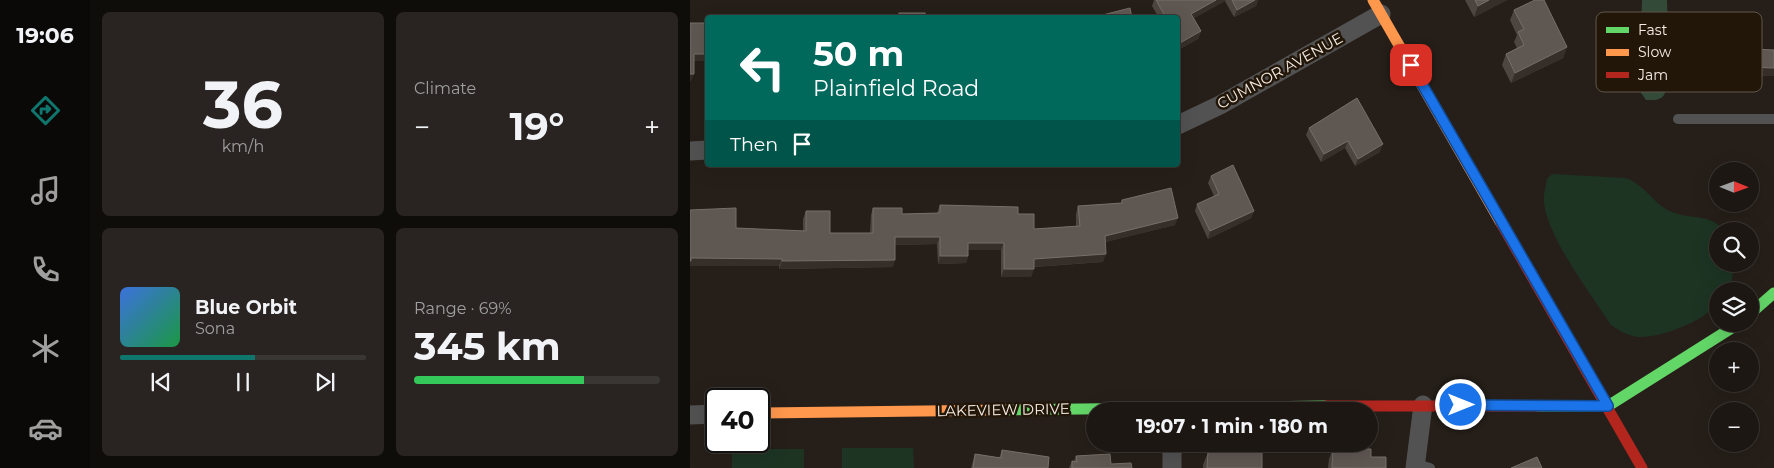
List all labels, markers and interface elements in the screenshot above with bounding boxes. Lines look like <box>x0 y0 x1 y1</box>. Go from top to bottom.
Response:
legend <box>1596 12 1762 92</box>
text: Fast <box>1638 21 1668 39</box>
text: 19:06 <box>16 22 74 49</box>
street label: CUMNOR AVENUE <box>1213 28 1346 113</box>
text: 50 m <box>813 32 904 75</box>
icon: left <box>730 35 795 100</box>
text: Slow <box>1638 43 1672 61</box>
pin <box>1390 44 1432 86</box>
icon: arrive <box>1397 51 1425 79</box>
text: 36 <box>203 65 283 144</box>
text: Jam <box>1637 66 1668 84</box>
text: Plainfield Road <box>813 75 979 102</box>
text: Climate <box>414 79 476 98</box>
icon: directions <box>28 93 63 128</box>
text: 19° <box>510 103 565 150</box>
text: − <box>414 110 430 144</box>
text: + <box>644 110 660 144</box>
icon: arrive <box>788 130 816 158</box>
text: Then <box>730 133 778 156</box>
text: km/h <box>222 137 264 156</box>
north arrow <box>1709 162 1759 212</box>
map controls <box>1709 162 1759 452</box>
icon: music <box>28 173 63 208</box>
button: search <box>1709 222 1759 272</box>
icon: phone <box>28 252 63 287</box>
button: layers <box>1709 282 1759 332</box>
text: Blue Orbit <box>195 296 297 319</box>
text: Range · 69% <box>414 299 512 318</box>
text: Sona <box>195 319 235 338</box>
text: 345 km <box>414 323 561 370</box>
icon: climate <box>28 331 63 366</box>
button: + <box>1709 342 1759 392</box>
icon: previous <box>147 368 175 396</box>
icon: pause <box>229 368 257 396</box>
icon: next <box>311 368 339 396</box>
position arrow <box>1434 378 1486 430</box>
speed limit sign: 40 <box>705 388 770 453</box>
street label: LAKEVIEW DRIVE <box>936 399 1070 420</box>
button: − <box>1709 402 1759 452</box>
icon: car <box>28 411 63 446</box>
text: 19:07 · 1 min · 180 m <box>1136 415 1328 438</box>

